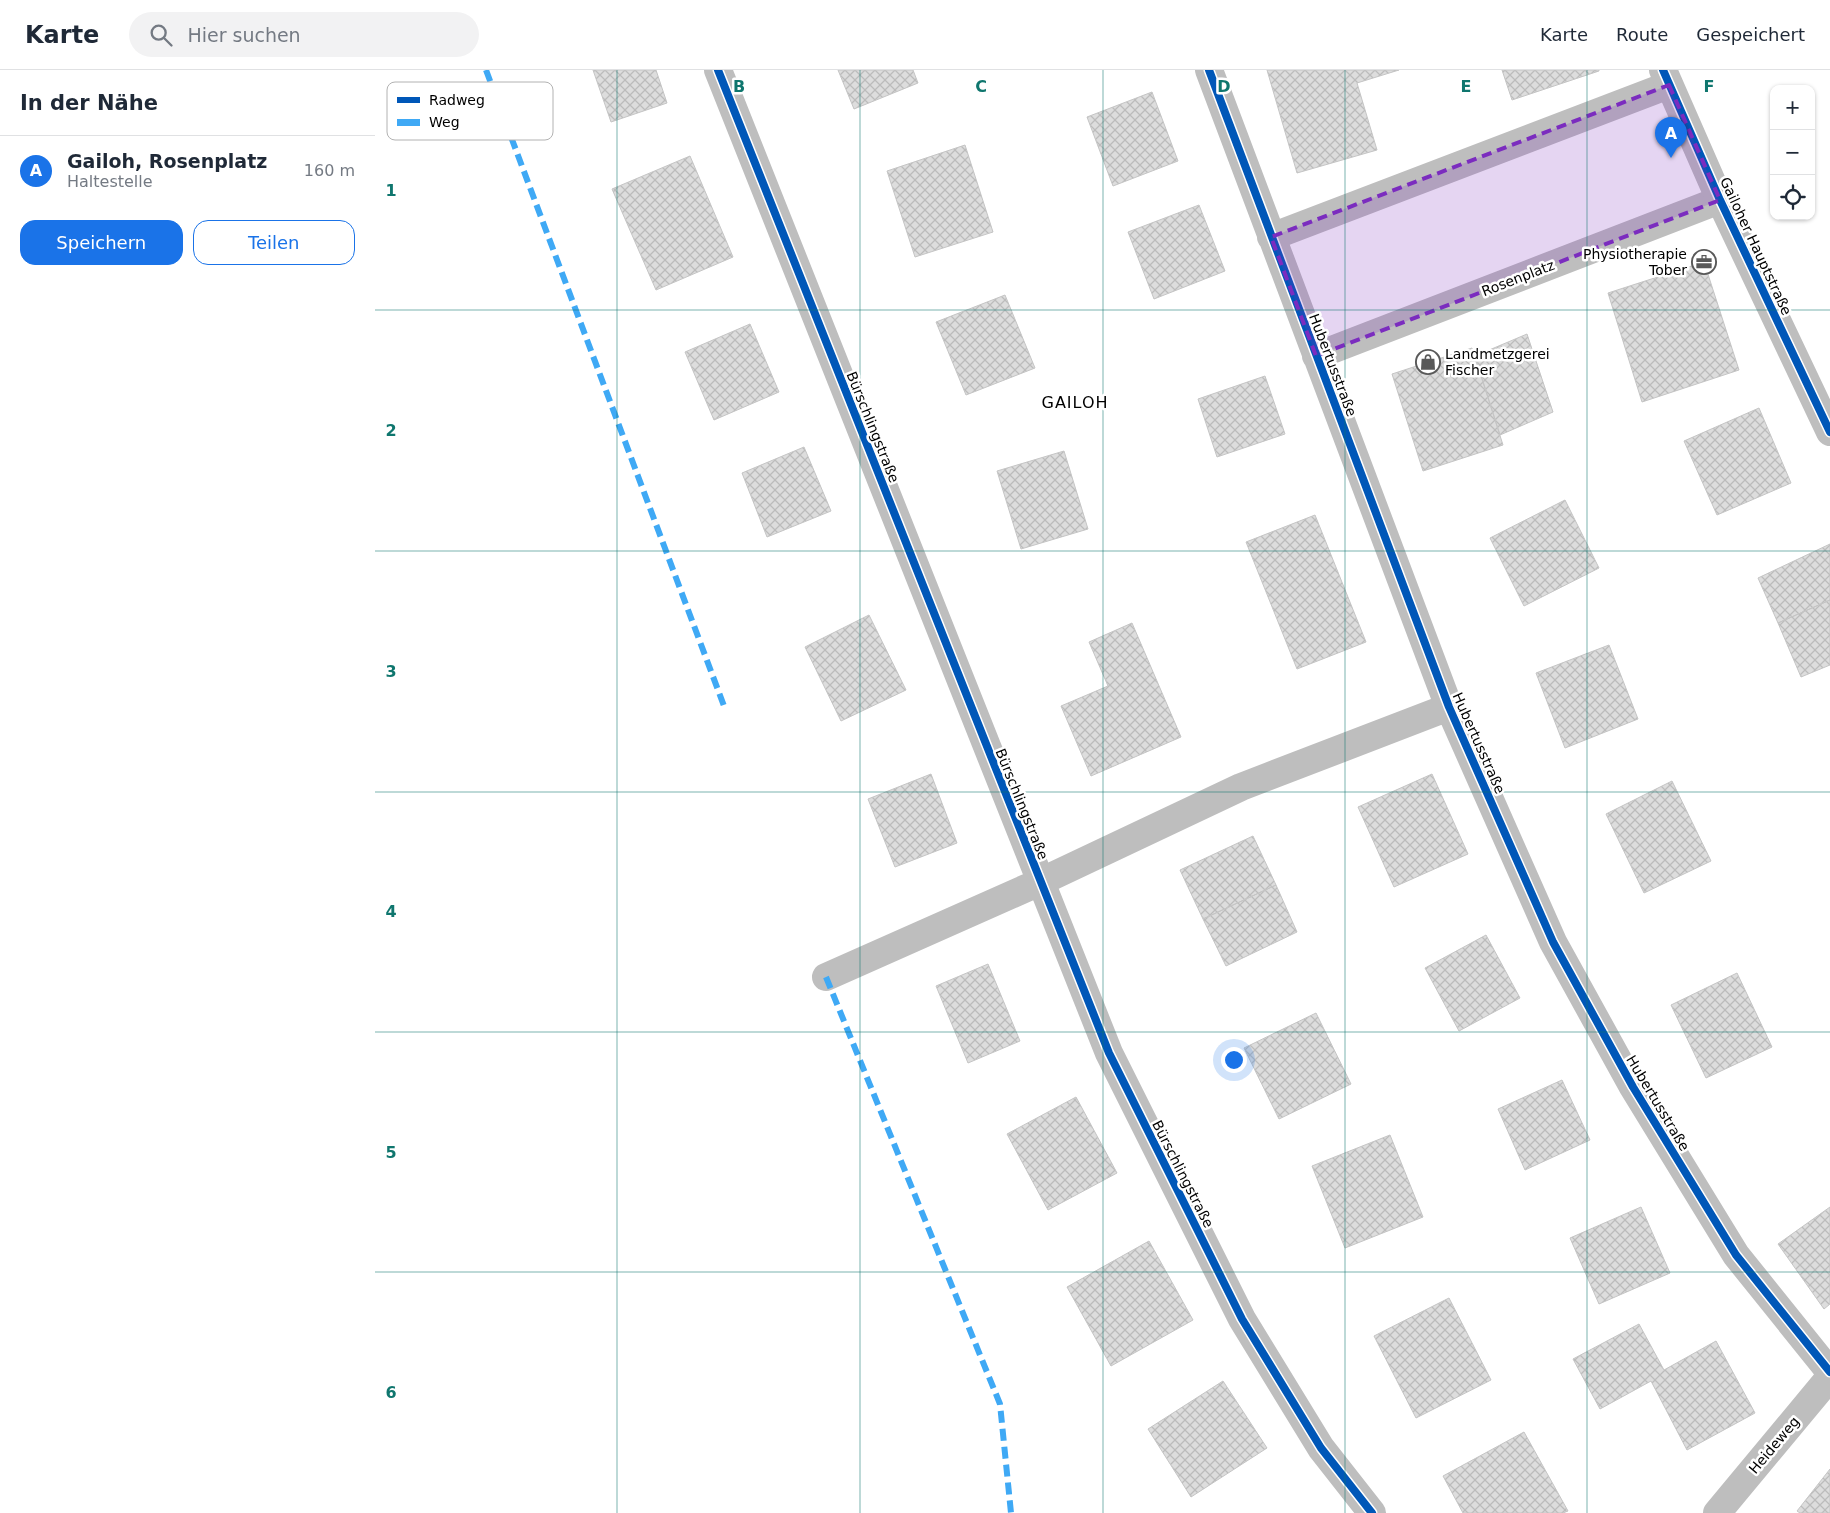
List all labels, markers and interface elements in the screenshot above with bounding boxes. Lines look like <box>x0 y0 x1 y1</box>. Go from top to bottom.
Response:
search box <box>129 12 479 57</box>
text: Karte <box>25 21 99 49</box>
icon: search <box>147 21 175 49</box>
text: Hier suchen <box>187 24 301 46</box>
text: Karte <box>1540 24 1588 45</box>
text: Route <box>1616 24 1668 45</box>
text: Gespeichert <box>1696 24 1805 45</box>
text: B <box>733 77 745 96</box>
text: C <box>975 77 987 96</box>
text: D <box>1217 77 1231 96</box>
text: E <box>1461 77 1471 96</box>
text: F <box>1704 77 1714 96</box>
legend <box>387 82 553 140</box>
map controls <box>1770 85 1815 220</box>
button: + <box>1770 85 1815 130</box>
text: In der Nähe <box>20 91 158 115</box>
text: Radweg <box>429 92 485 108</box>
text: Weg <box>429 114 460 130</box>
pin: A <box>1655 117 1687 158</box>
button: − <box>1770 130 1815 175</box>
text: Gailoh, Rosenplatz <box>67 150 267 172</box>
text: A <box>30 161 42 180</box>
text: 160 m <box>304 161 355 180</box>
text: Haltestelle <box>67 172 153 191</box>
street label: Gailoher Hauptstraße <box>1717 174 1795 318</box>
button: locate <box>1770 175 1815 220</box>
text: 1 <box>385 181 397 200</box>
button: Speichern <box>20 220 183 265</box>
button: Teilen <box>193 220 355 265</box>
place label: Physiotherapie Tober <box>1583 246 1687 278</box>
office icon: Physiotherapie Tober <box>1691 249 1717 275</box>
street label: Rosenplatz <box>1479 257 1557 299</box>
street label: Hubertusstraße <box>1306 311 1360 419</box>
place label: Landmetzgerei Fischer <box>1445 346 1550 378</box>
shop icon: Landmetzgerei Fischer <box>1415 349 1441 375</box>
street label: Bürschlingstraße <box>843 369 903 485</box>
district label: GAILOH <box>1041 393 1109 412</box>
text: 2 <box>385 421 397 440</box>
text: 3 <box>385 662 397 681</box>
street label: Hubertusstraße <box>1450 690 1508 796</box>
street label: Bürschlingstraße <box>992 746 1052 862</box>
text: 4 <box>385 902 397 921</box>
your location <box>1221 1047 1247 1073</box>
street label: Hubertusstraße <box>1623 1052 1693 1154</box>
street label: Bürschlingstraße <box>1149 1118 1217 1230</box>
text: 5 <box>385 1143 397 1162</box>
text: 6 <box>385 1383 397 1402</box>
street label: Heideweg <box>1746 1413 1802 1477</box>

